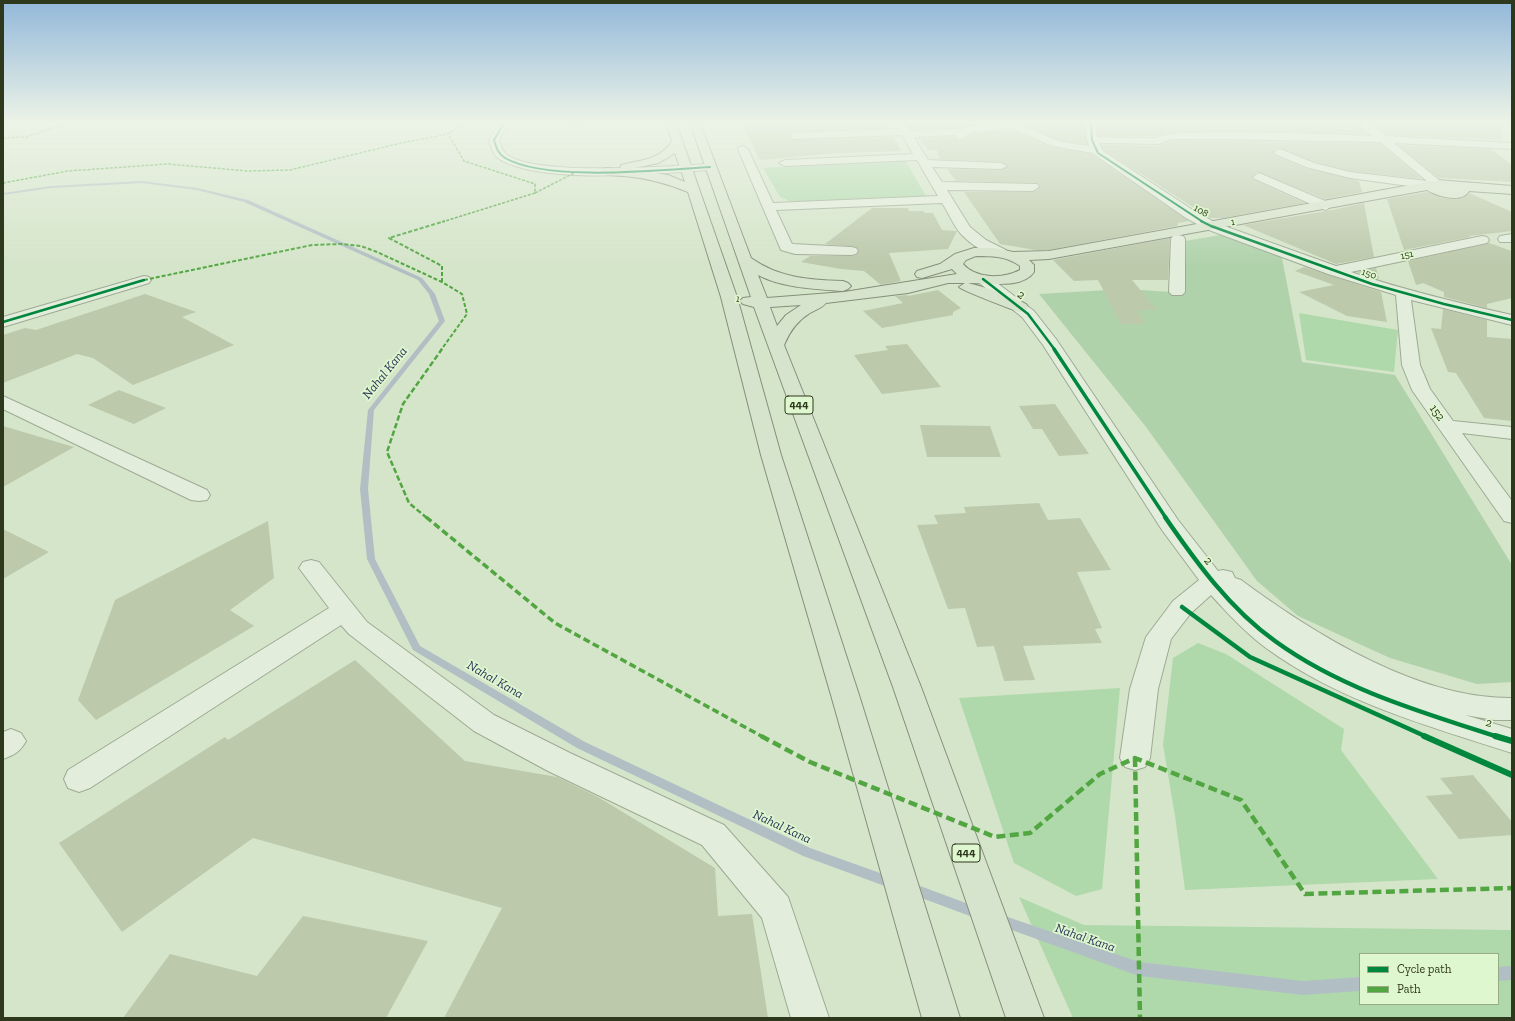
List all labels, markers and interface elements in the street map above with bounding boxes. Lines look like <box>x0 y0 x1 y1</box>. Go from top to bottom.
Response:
street label: 108 <box>1192 202 1210 220</box>
street label: 1 <box>1230 216 1236 228</box>
street label: 151 <box>1399 248 1415 262</box>
street label: 150 <box>1360 266 1378 282</box>
street label: 2 <box>1014 287 1028 303</box>
street label: 1 <box>735 293 741 305</box>
water label: Nahal Kana <box>359 344 411 402</box>
road number: 444 <box>785 396 813 414</box>
street label: 152 <box>1426 402 1448 424</box>
street label: 2 <box>1200 554 1216 568</box>
water label: Nahal Kana <box>464 658 526 702</box>
street label: 2 <box>1484 715 1494 731</box>
water label: Nahal Kana <box>750 807 814 847</box>
road number: 444 <box>952 844 980 862</box>
water label: Nahal Kana <box>1053 920 1117 956</box>
legend <box>1359 953 1499 1005</box>
text: Cycle path <box>1397 962 1451 976</box>
text: Path <box>1397 982 1421 996</box>

